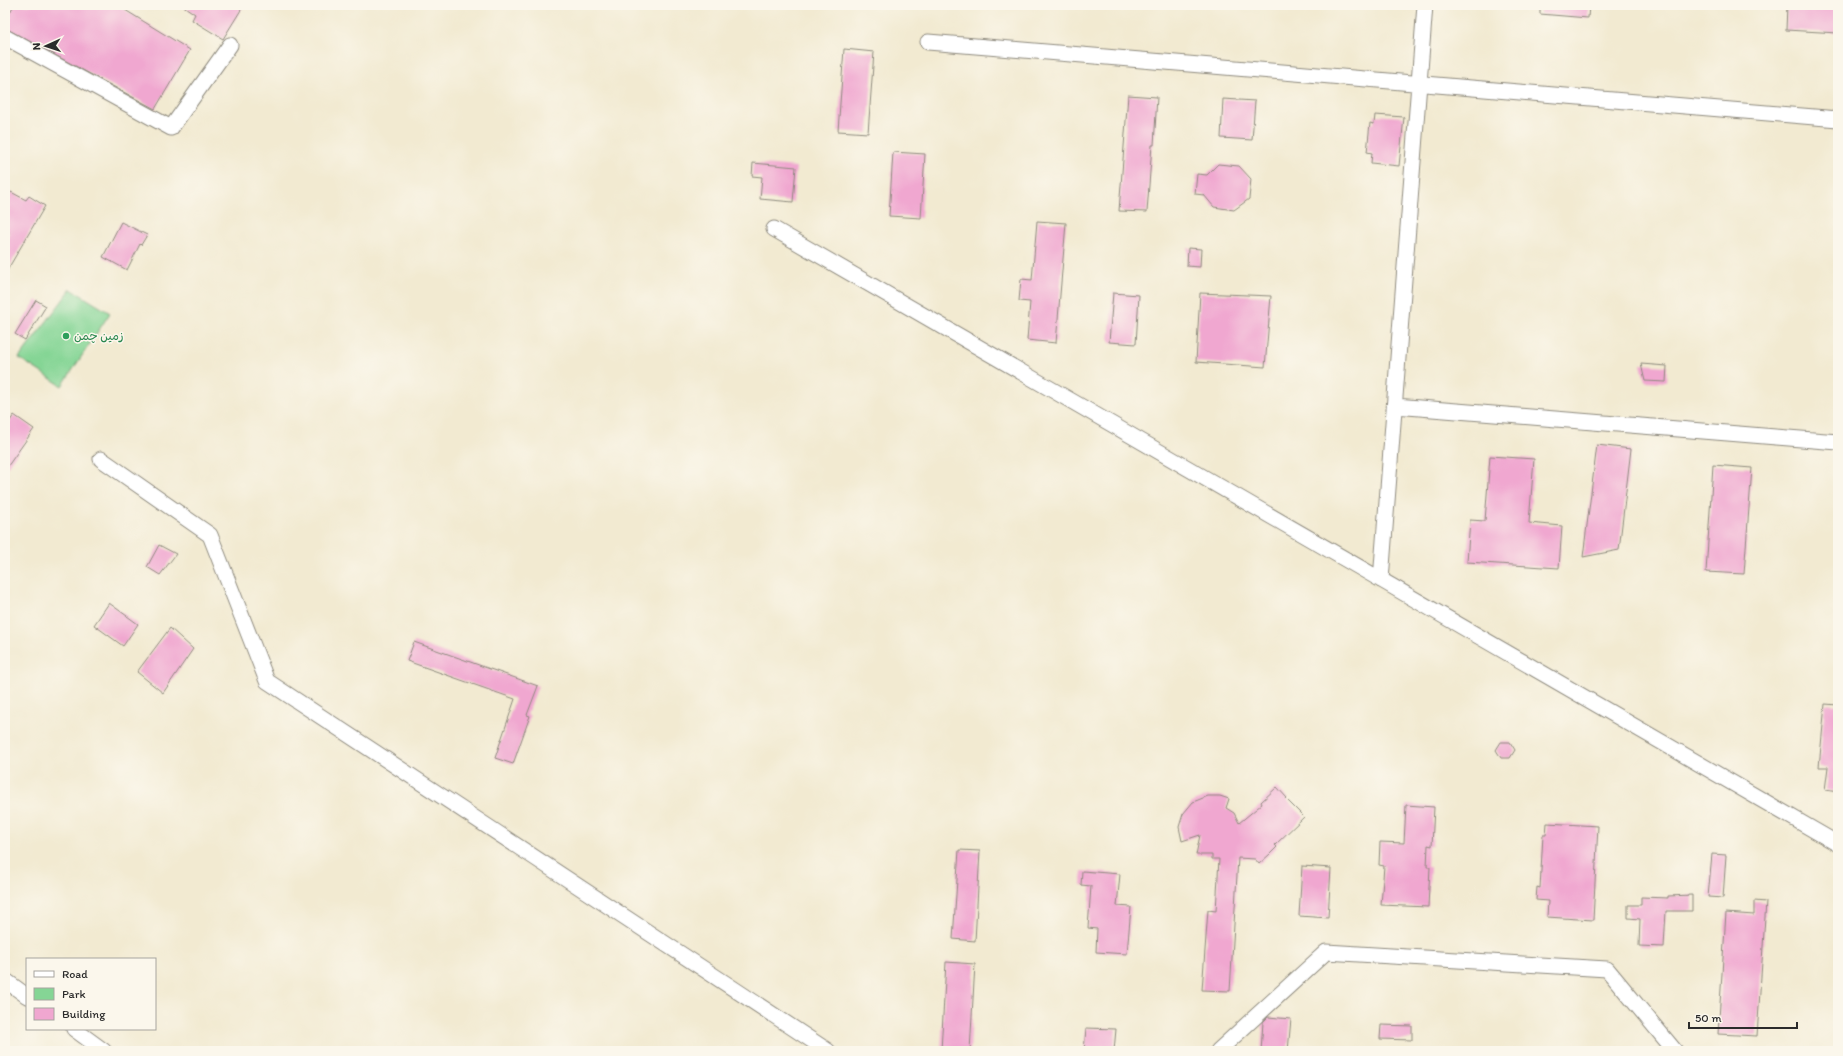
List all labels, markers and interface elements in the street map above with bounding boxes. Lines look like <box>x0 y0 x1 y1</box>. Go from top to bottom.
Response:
north arrow <box>26 26 66 66</box>
text: N <box>30 42 43 51</box>
place label: زمین چمن <box>74 329 124 343</box>
marker: زمین چمن <box>61 331 71 341</box>
legend <box>26 958 156 1030</box>
text: Road <box>62 967 88 981</box>
text: Park <box>62 987 86 1001</box>
scale bar <box>1689 1004 1797 1030</box>
text: Building <box>62 1007 106 1021</box>
text: 50 m <box>1695 1011 1721 1025</box>

